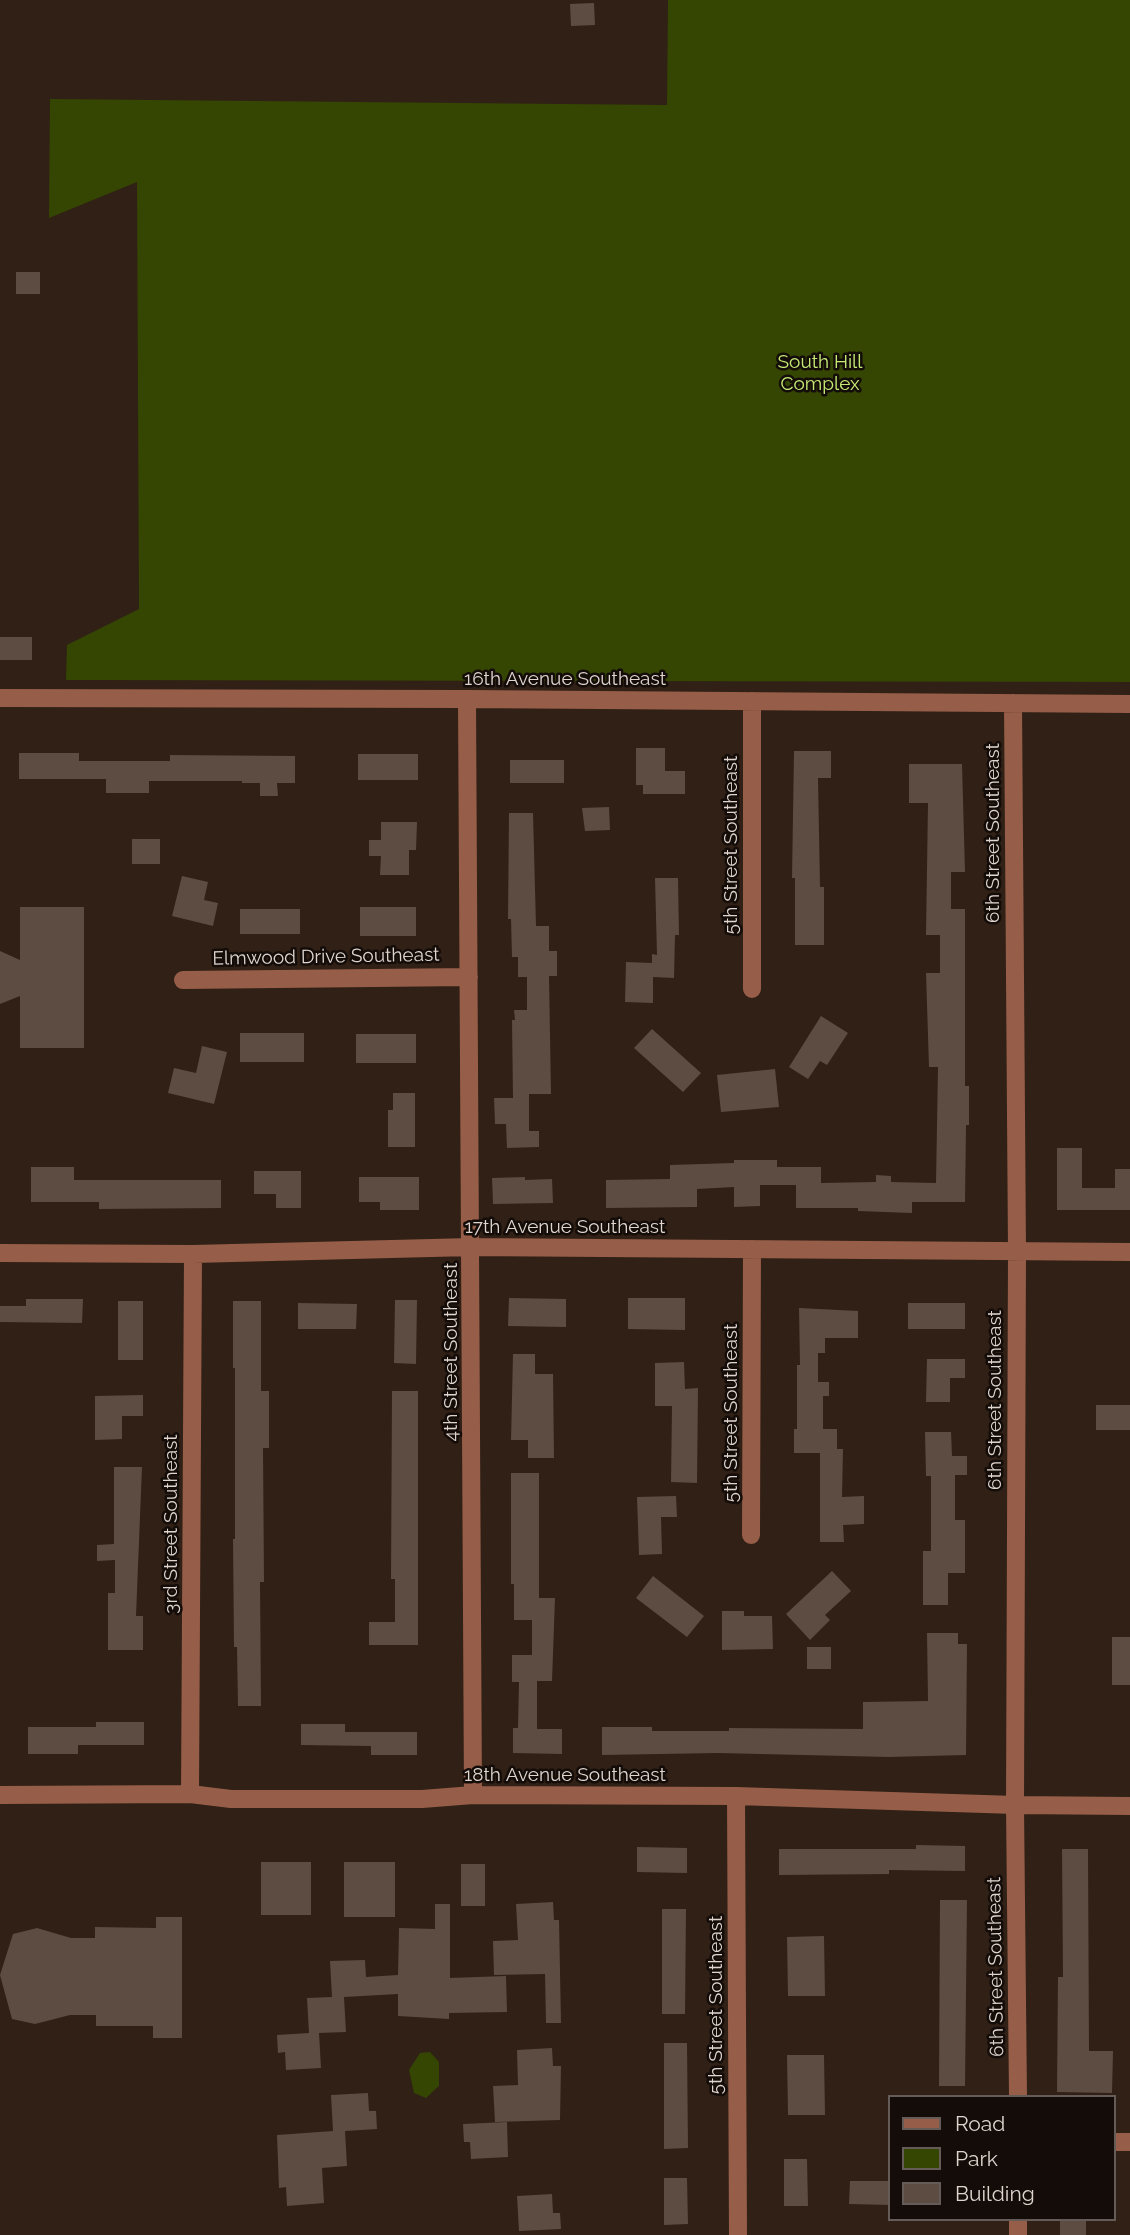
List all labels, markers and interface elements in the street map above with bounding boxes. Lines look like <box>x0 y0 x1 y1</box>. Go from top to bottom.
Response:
park label: South Hill Complex <box>778 351 862 395</box>
street label: 16th Avenue Southeast <box>464 668 666 690</box>
street label: 6th Street Southeast <box>982 743 1004 923</box>
street label: 5th Street Southeast <box>720 756 742 934</box>
street label: Elmwood Drive Southeast <box>212 944 440 970</box>
street label: 17th Avenue Southeast <box>465 1216 665 1238</box>
street label: 4th Street Southeast <box>440 1263 462 1441</box>
street label: 6th Street Southeast <box>984 1310 1006 1490</box>
street label: 5th Street Southeast <box>720 1324 742 1502</box>
street label: 3rd Street Southeast <box>160 1434 182 1614</box>
street label: 18th Avenue Southeast <box>464 1764 666 1786</box>
street label: 6th Street Southeast <box>983 1877 1009 2057</box>
street label: 5th Street Southeast <box>705 1916 727 2094</box>
legend <box>888 2095 1116 2221</box>
text: Road <box>955 2111 1005 2136</box>
text: Park <box>955 2146 998 2171</box>
text: Building <box>955 2181 1035 2206</box>

